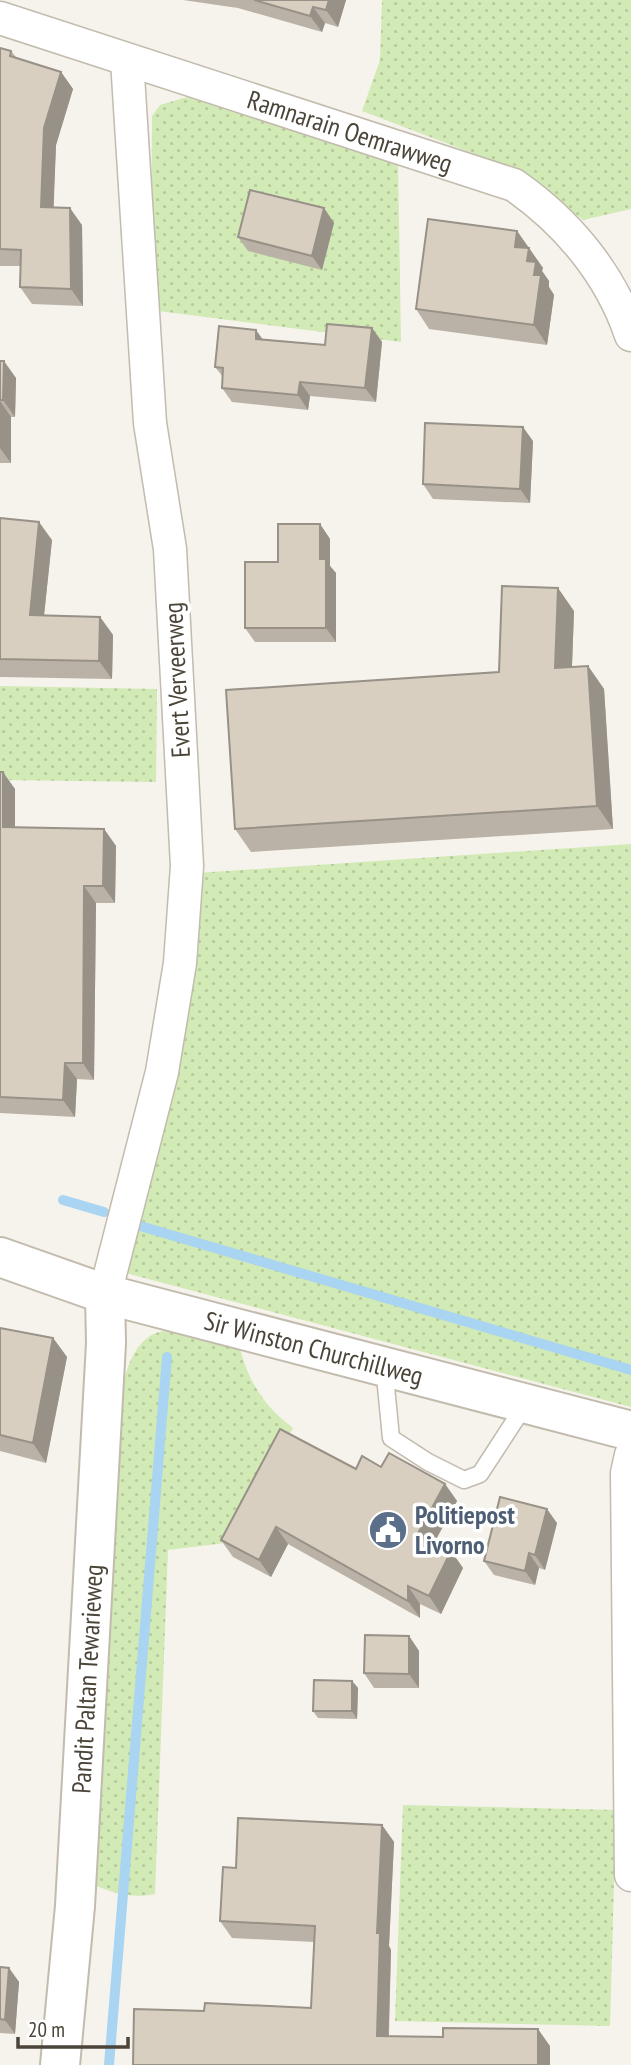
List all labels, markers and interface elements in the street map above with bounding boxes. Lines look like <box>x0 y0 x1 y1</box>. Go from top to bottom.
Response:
street label: Ramnarain Oemrawweg <box>243 83 457 180</box>
street label: Evert Verveerweg <box>156 601 197 759</box>
street label: Sir Winston Churchillweg <box>201 1304 427 1392</box>
place label: Politiepost Livorno <box>415 1498 515 1561</box>
public building icon: Politiepost Livorno <box>367 1509 409 1551</box>
street label: Pandit Paltan Tewarieweg <box>64 1564 110 1794</box>
scale bar <box>18 2006 128 2050</box>
text: 20 m <box>28 2016 65 2043</box>

